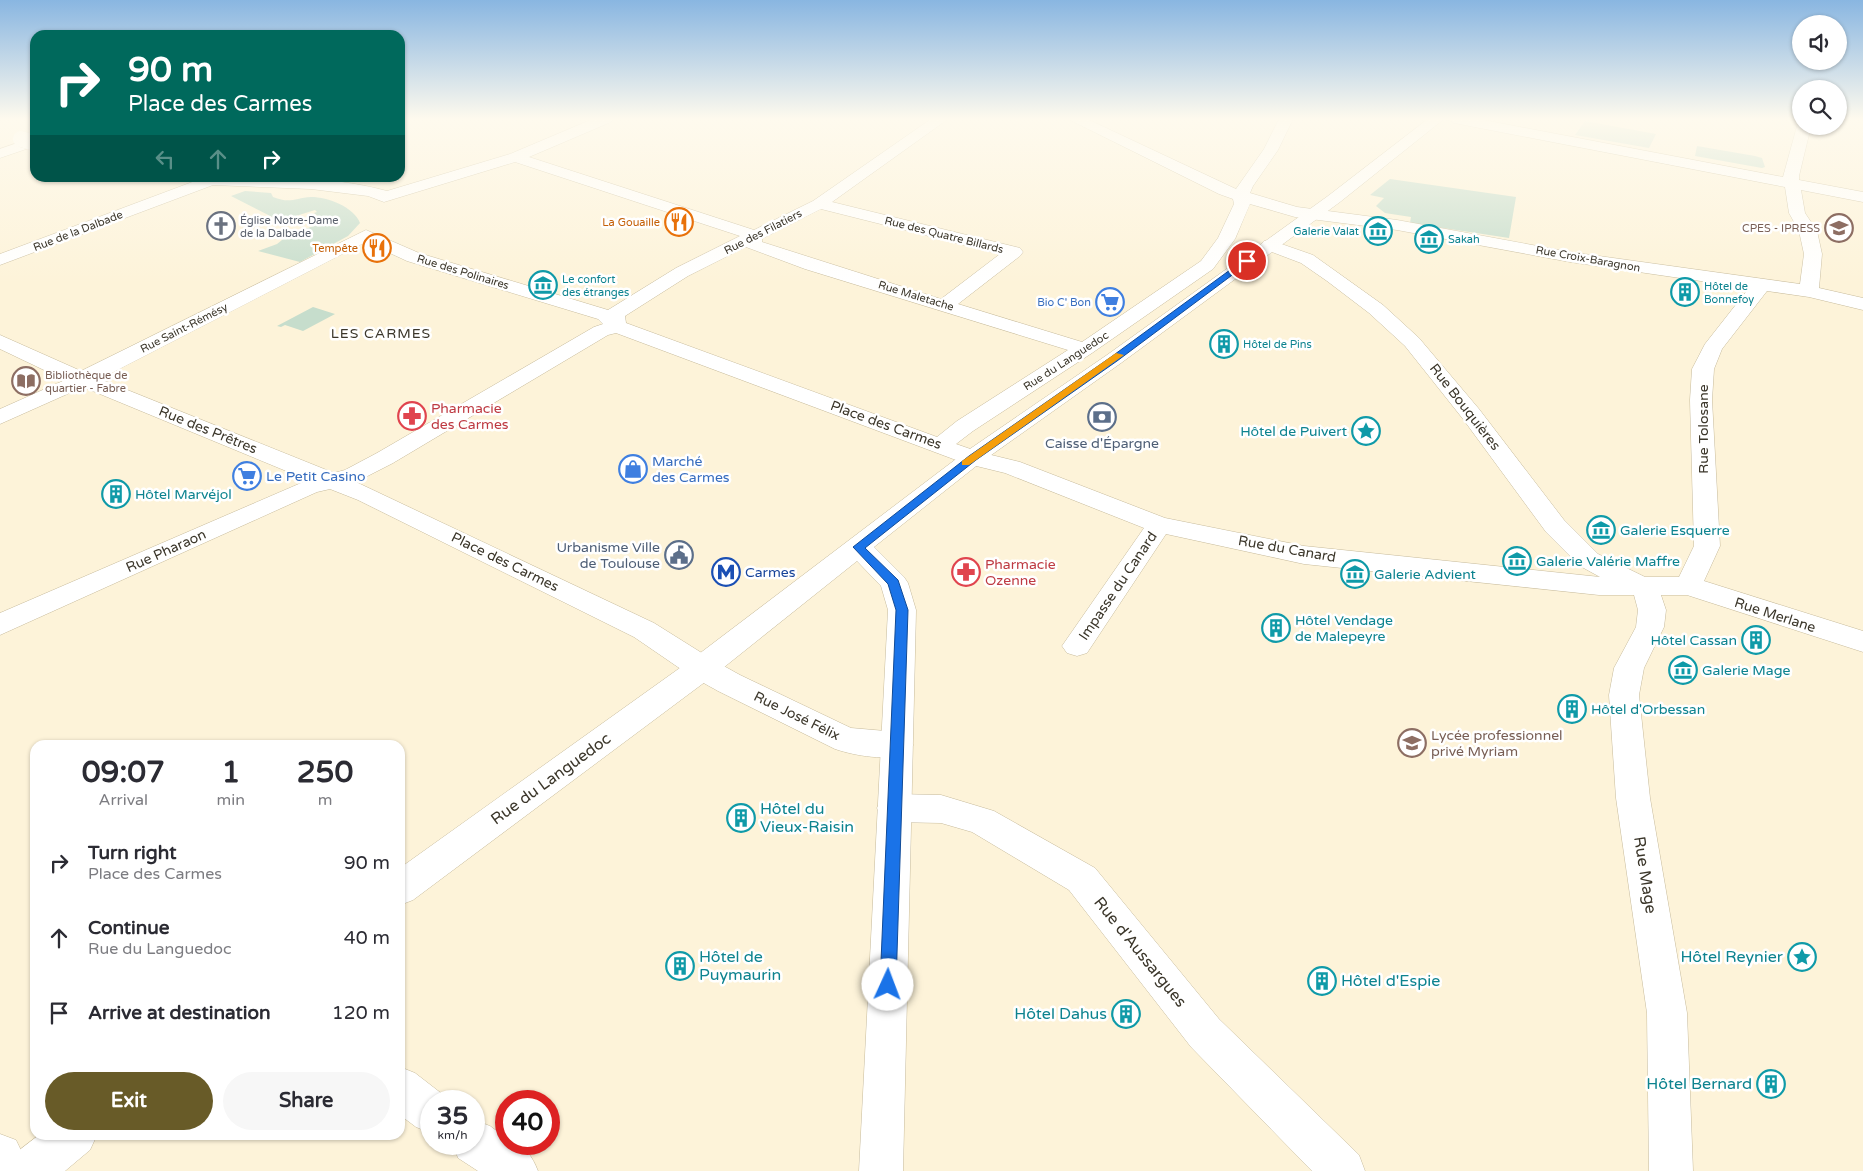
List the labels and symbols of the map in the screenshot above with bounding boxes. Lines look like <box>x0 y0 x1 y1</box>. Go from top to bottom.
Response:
restaurant icon: La Gouaille <box>664 207 694 237</box>
street label: Rue des Filatiers <box>722 207 804 257</box>
street label: Rue de la Dalbade <box>31 208 125 254</box>
church icon: Église Notre-Dame de la Dalbade <box>206 211 236 241</box>
place label: Église Notre-Dame de la Dalbade <box>240 213 339 240</box>
school or university icon: CPES - IPRESS <box>1824 213 1854 243</box>
street label: Rue des Quatre Billards <box>883 214 1005 256</box>
place label: La Gouaille <box>602 216 660 229</box>
museum icon: Galerie Valat <box>1363 216 1393 246</box>
place label: CPES - IPRESS <box>1742 222 1820 235</box>
museum icon: Sakah <box>1414 224 1444 254</box>
place label: Galerie Valat <box>1293 225 1359 238</box>
restaurant icon: Tempête <box>362 233 392 263</box>
place label: Sakah <box>1448 233 1480 246</box>
pin <box>1226 240 1268 282</box>
place label: Tempête <box>312 242 358 255</box>
street label: Rue Croix-Baragnon <box>1535 243 1641 275</box>
street label: Rue des Polinaires <box>415 252 511 292</box>
museum icon: Le confort des étranges <box>528 270 558 300</box>
place label: Le confort des étranges <box>562 273 629 299</box>
building icon: Hôtel de Bonnefoy <box>1670 277 1700 307</box>
street label: Rue Maletache <box>877 278 955 314</box>
place label: Hôtel de Bonnefoy <box>1704 280 1754 306</box>
supermarket icon: Bio C' Bon <box>1095 287 1125 317</box>
place label: Bio C' Bon <box>1037 296 1091 309</box>
street label: Rue Saint-Rémésy <box>138 300 230 356</box>
district label: LES CARMES <box>331 325 431 342</box>
street label: Rue du Languedoc <box>1021 329 1111 393</box>
building icon: Hôtel de Pins <box>1209 329 1239 359</box>
place label: Hôtel de Pins <box>1243 338 1312 351</box>
street label: Rue Bouquières <box>1426 360 1504 454</box>
library icon: Bibliothèque de quartier - Fabre <box>11 366 41 396</box>
place label: Bibliothèque de quartier - Fabre <box>45 369 127 395</box>
street label: Rue Tolosane <box>1695 384 1712 474</box>
street label: Place des Carmes <box>828 397 944 453</box>
place label: Pharmacie des Carmes <box>431 400 509 433</box>
pharmacy icon: Pharmacie des Carmes <box>397 401 427 431</box>
bank icon: Caisse d'Épargne <box>1087 402 1117 432</box>
street label: Rue des Prêtres <box>156 403 260 458</box>
place icon: Hôtel de Puivert <box>1351 416 1381 446</box>
place label: Hôtel de Puivert <box>1240 423 1348 440</box>
place label: Caisse d'Épargne <box>1045 435 1159 452</box>
place label: Marché des Carmes <box>652 453 730 486</box>
shop icon: Marché des Carmes <box>618 454 648 484</box>
supermarket icon: Le Petit Casino <box>232 461 262 491</box>
place label: Le Petit Casino <box>266 468 365 485</box>
building icon: Hôtel Marvéjol <box>101 479 131 509</box>
place label: Hôtel Marvéjol <box>135 486 232 503</box>
museum icon: Galerie Esquerre <box>1586 515 1616 545</box>
place label: Galerie Esquerre <box>1620 522 1730 539</box>
street label: Rue Pharaon <box>123 526 209 576</box>
street label: Impasse du Canard <box>1075 528 1161 644</box>
street label: Place des Carmes <box>449 529 562 595</box>
street label: Rue du Canard <box>1237 532 1337 566</box>
place label: Urbanisme Ville de Toulouse <box>556 539 660 572</box>
public building icon: Urbanisme Ville de Toulouse <box>664 540 694 570</box>
museum icon: Galerie Valérie Maffre <box>1502 546 1532 576</box>
place label: Galerie Valérie Maffre <box>1536 553 1680 570</box>
place label: Pharmacie Ozenne <box>985 556 1056 589</box>
metro station icon: Carmes <box>711 557 741 587</box>
pharmacy icon: Pharmacie Ozenne <box>951 557 981 587</box>
museum icon: Galerie Advient <box>1340 559 1370 589</box>
place label: Carmes <box>745 564 796 581</box>
place label: Galerie Advient <box>1374 566 1477 583</box>
street label: Rue Merlane <box>1732 594 1818 636</box>
place label: Hôtel Vendage de Malepeyre <box>1295 612 1393 645</box>
building icon: Hôtel Vendage de Malepeyre <box>1261 613 1291 643</box>
building icon: Hôtel Cassan <box>1741 625 1771 655</box>
place label: Hôtel Cassan <box>1650 632 1737 649</box>
museum icon: Galerie Mage <box>1668 655 1698 685</box>
place label: Galerie Mage <box>1702 662 1791 679</box>
street label: Rue José Félix <box>751 688 843 744</box>
building icon: Hôtel d'Orbessan <box>1557 694 1587 724</box>
place label: Hôtel d'Orbessan <box>1591 701 1705 718</box>
place label: Lycée professionnel privé Myriam <box>1431 727 1563 760</box>
school or university icon: Lycée professionnel privé Myriam <box>1397 728 1427 758</box>
street label: Rue du Languedoc <box>487 729 615 829</box>
place label: Hôtel du Vieux-Raisin <box>760 799 854 837</box>
building icon: Hôtel du Vieux-Raisin <box>726 803 756 833</box>
street label: Rue Mage <box>1629 835 1661 915</box>
street label: Rue d'Aussargues <box>1089 893 1191 1011</box>
place icon: Hôtel Reynier <box>1787 942 1817 972</box>
place label: Hôtel de Puymaurin <box>699 947 781 985</box>
place label: Hôtel Reynier <box>1680 947 1784 967</box>
building icon: Hôtel de Puymaurin <box>665 951 695 981</box>
position arrow <box>861 958 913 1010</box>
building icon: Hôtel d'Espie <box>1307 966 1337 996</box>
place label: Hôtel d'Espie <box>1341 971 1440 991</box>
building icon: Hôtel Dahus <box>1111 999 1141 1029</box>
place label: Hôtel Dahus <box>1014 1004 1107 1024</box>
building icon: Hôtel Bernard <box>1756 1069 1786 1099</box>
place label: Hôtel Bernard <box>1646 1074 1752 1094</box>
speed limit sign: 40 <box>495 1090 560 1155</box>

